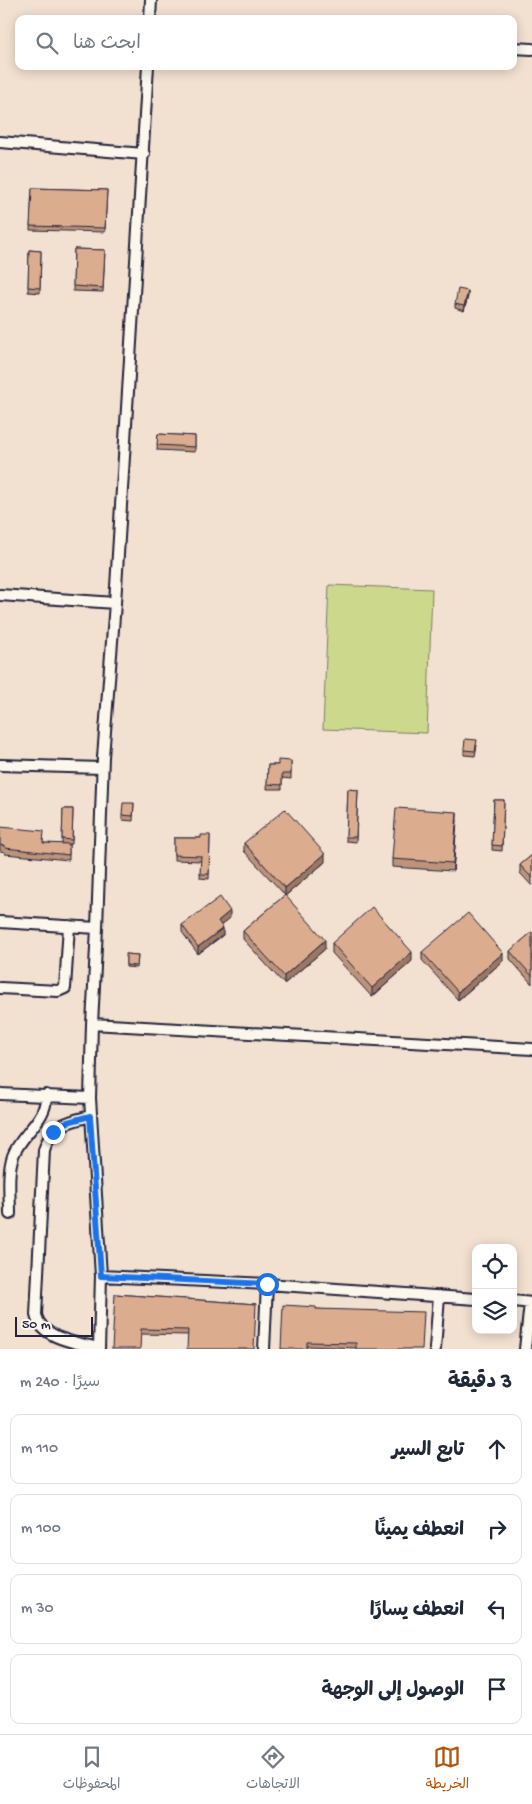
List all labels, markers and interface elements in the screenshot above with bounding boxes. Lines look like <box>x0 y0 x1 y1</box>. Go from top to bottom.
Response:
search box <box>15 15 517 70</box>
icon: search <box>33 29 61 57</box>
text: ابحث هنا <box>73 33 141 56</box>
route end <box>42 1121 65 1144</box>
map controls <box>472 1244 517 1334</box>
button: locate <box>472 1244 517 1289</box>
route start <box>256 1273 279 1296</box>
button: layers <box>472 1289 517 1334</box>
scale bar <box>15 1314 92 1337</box>
text: 50 m <box>22 1317 51 1334</box>
text: 3 دقيقة <box>448 1371 512 1396</box>
text: سيرًا · 240 m <box>20 1374 100 1393</box>
icon: ahead <box>483 1435 511 1463</box>
text: 110 m <box>21 1440 58 1459</box>
text: تابع السير <box>392 1440 464 1463</box>
icon: right <box>483 1515 511 1543</box>
text: 100 m <box>21 1520 61 1539</box>
text: انعطف يمينًا <box>375 1520 464 1543</box>
icon: left <box>483 1595 511 1623</box>
text: 30 m <box>21 1600 54 1619</box>
text: انعطف يسارًا <box>370 1600 464 1623</box>
icon: arrive <box>483 1675 511 1703</box>
text: الوصول إلى الوجهة <box>321 1680 464 1703</box>
tab: المحفوظات <box>63 1743 120 1796</box>
tab: الاتجاهات <box>246 1743 300 1796</box>
tab: الخريطة <box>426 1743 469 1796</box>

